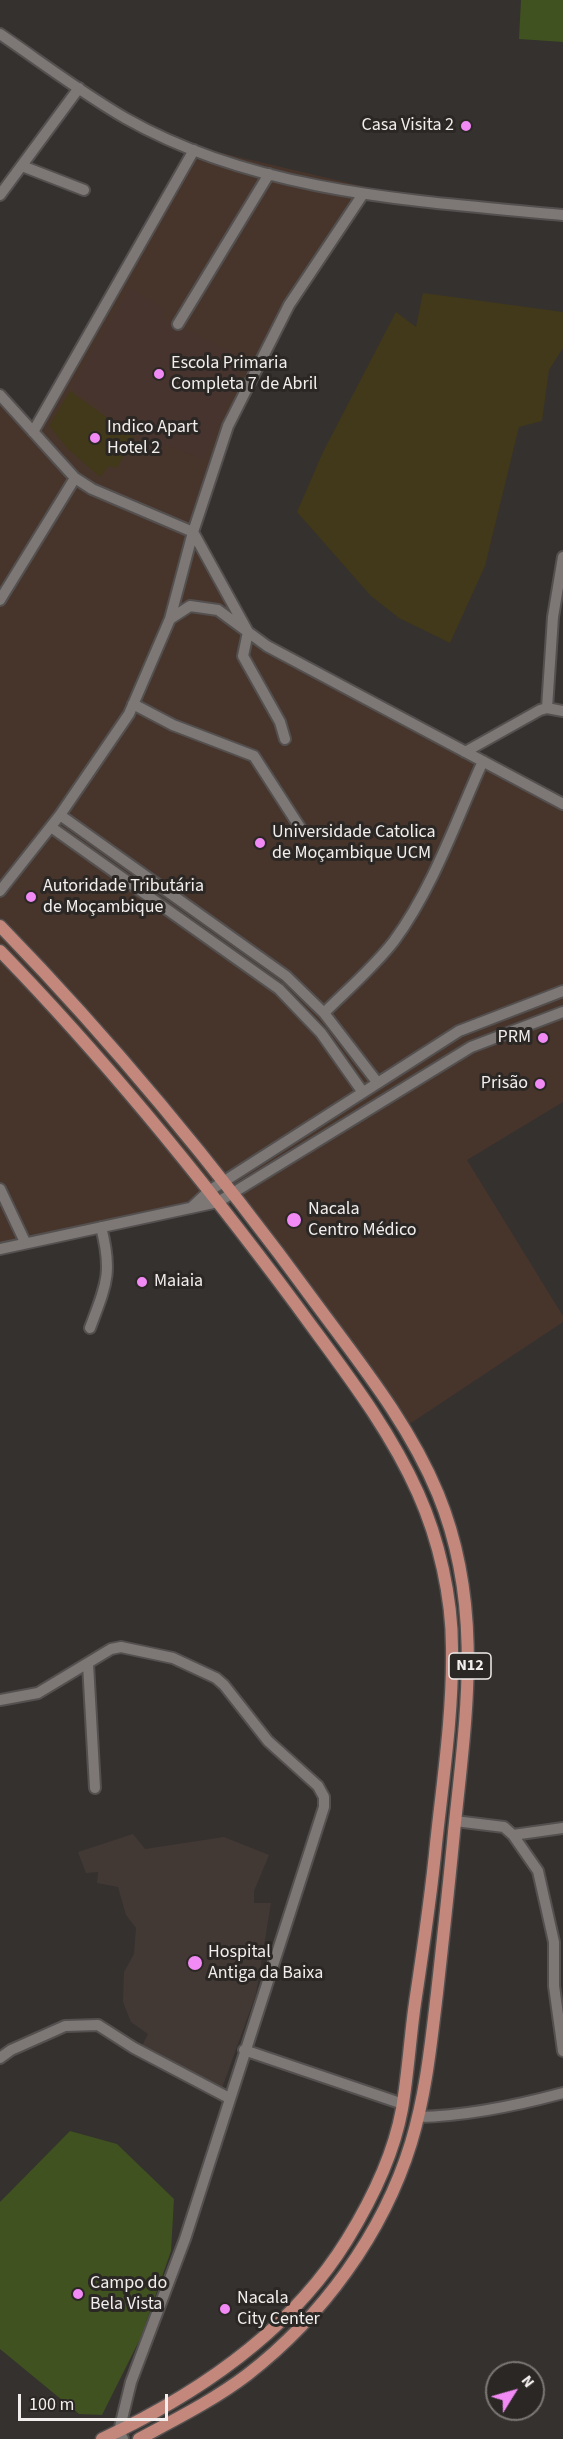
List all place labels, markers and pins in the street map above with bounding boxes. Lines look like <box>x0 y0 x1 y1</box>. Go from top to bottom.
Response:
place label: Casa Visita 2 <box>361 115 454 137</box>
marker: Casa Visita 2 <box>459 119 473 133</box>
place label: Escola Primaria Completa 7 de Abril <box>171 353 318 395</box>
marker: Escola Primaria Completa 7 de Abril <box>152 367 166 381</box>
place label: Indico Apart Hotel 2 <box>107 417 198 460</box>
marker: Indico Apart Hotel 2 <box>88 431 102 445</box>
place label: Universidade Catolica de Moçambique UCM <box>272 822 436 864</box>
marker: Universidade Catolica de Moçambique UCM <box>253 836 267 850</box>
place label: Autoridade Tributária de Moçambique <box>43 876 204 918</box>
marker: Autoridade Tributária de Moçambique <box>24 890 38 904</box>
place label: PRM <box>497 1027 531 1049</box>
marker: PRM <box>536 1031 550 1045</box>
place label: Prisão <box>481 1073 528 1095</box>
marker: Prisão <box>533 1077 547 1091</box>
place label: Nacala Centro Médico <box>308 1199 417 1242</box>
marker: Nacala Centro Médico <box>285 1211 303 1229</box>
place label: Maiaia <box>154 1271 203 1293</box>
marker: Maiaia <box>135 1275 149 1289</box>
place label: Hospital Antiga da Baixa <box>208 1942 323 1984</box>
marker: Hospital Antiga da Baixa <box>186 1954 204 1972</box>
place label: Campo do Bela Vista <box>90 2273 167 2316</box>
marker: Campo do Bela Vista <box>71 2287 85 2301</box>
place label: Nacala City Center <box>237 2288 320 2330</box>
marker: Nacala City Center <box>218 2302 232 2316</box>

